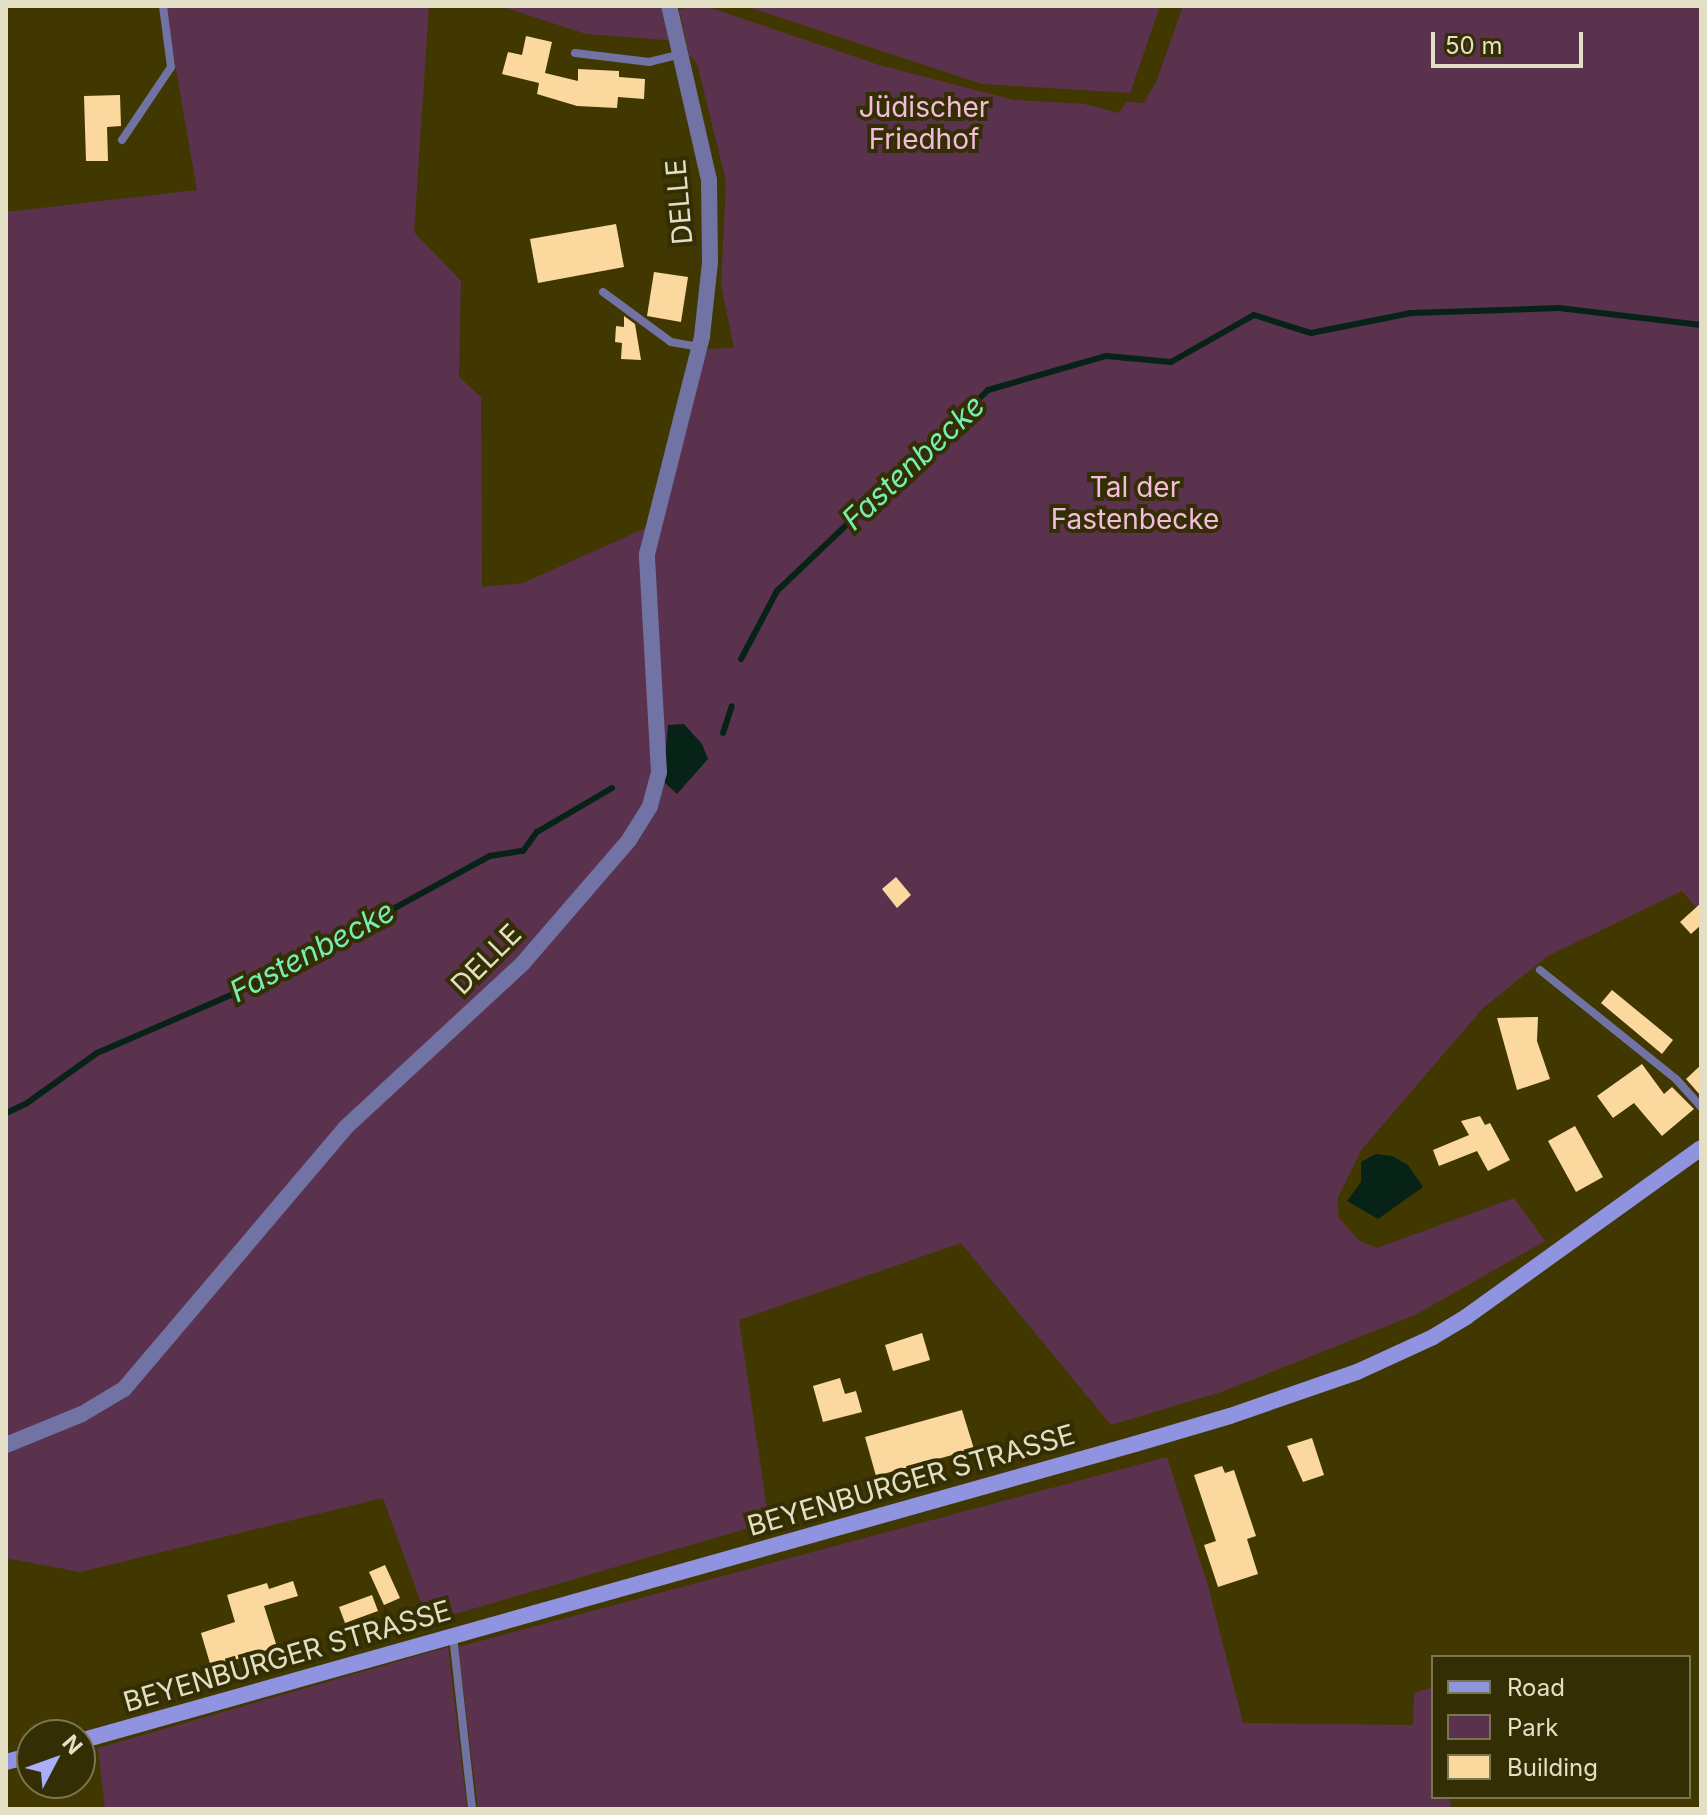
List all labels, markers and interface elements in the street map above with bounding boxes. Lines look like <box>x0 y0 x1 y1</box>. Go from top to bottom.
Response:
scale bar <box>1435 16 1587 66</box>
text: 50 m <box>1445 31 1503 60</box>
park label: Jüdischer Friedhof <box>859 90 989 156</box>
street label: DELLE <box>659 158 699 246</box>
water label: Fastenbecke <box>834 387 992 537</box>
park label: Tal der Fastenbecke <box>1051 470 1219 536</box>
water label: Fastenbecke <box>224 893 400 1009</box>
street label: DELLE <box>444 917 528 1001</box>
street label: BEYENBURGER STRASSE <box>743 1417 1079 1543</box>
street label: BEYENBURGER STRASSE <box>119 1593 455 1719</box>
legend <box>1431 1655 1691 1799</box>
text: Road <box>1507 1673 1565 1702</box>
text: Park <box>1507 1713 1558 1742</box>
north arrow <box>16 1719 96 1799</box>
text: N <box>57 1730 88 1759</box>
text: Building <box>1507 1753 1598 1782</box>

